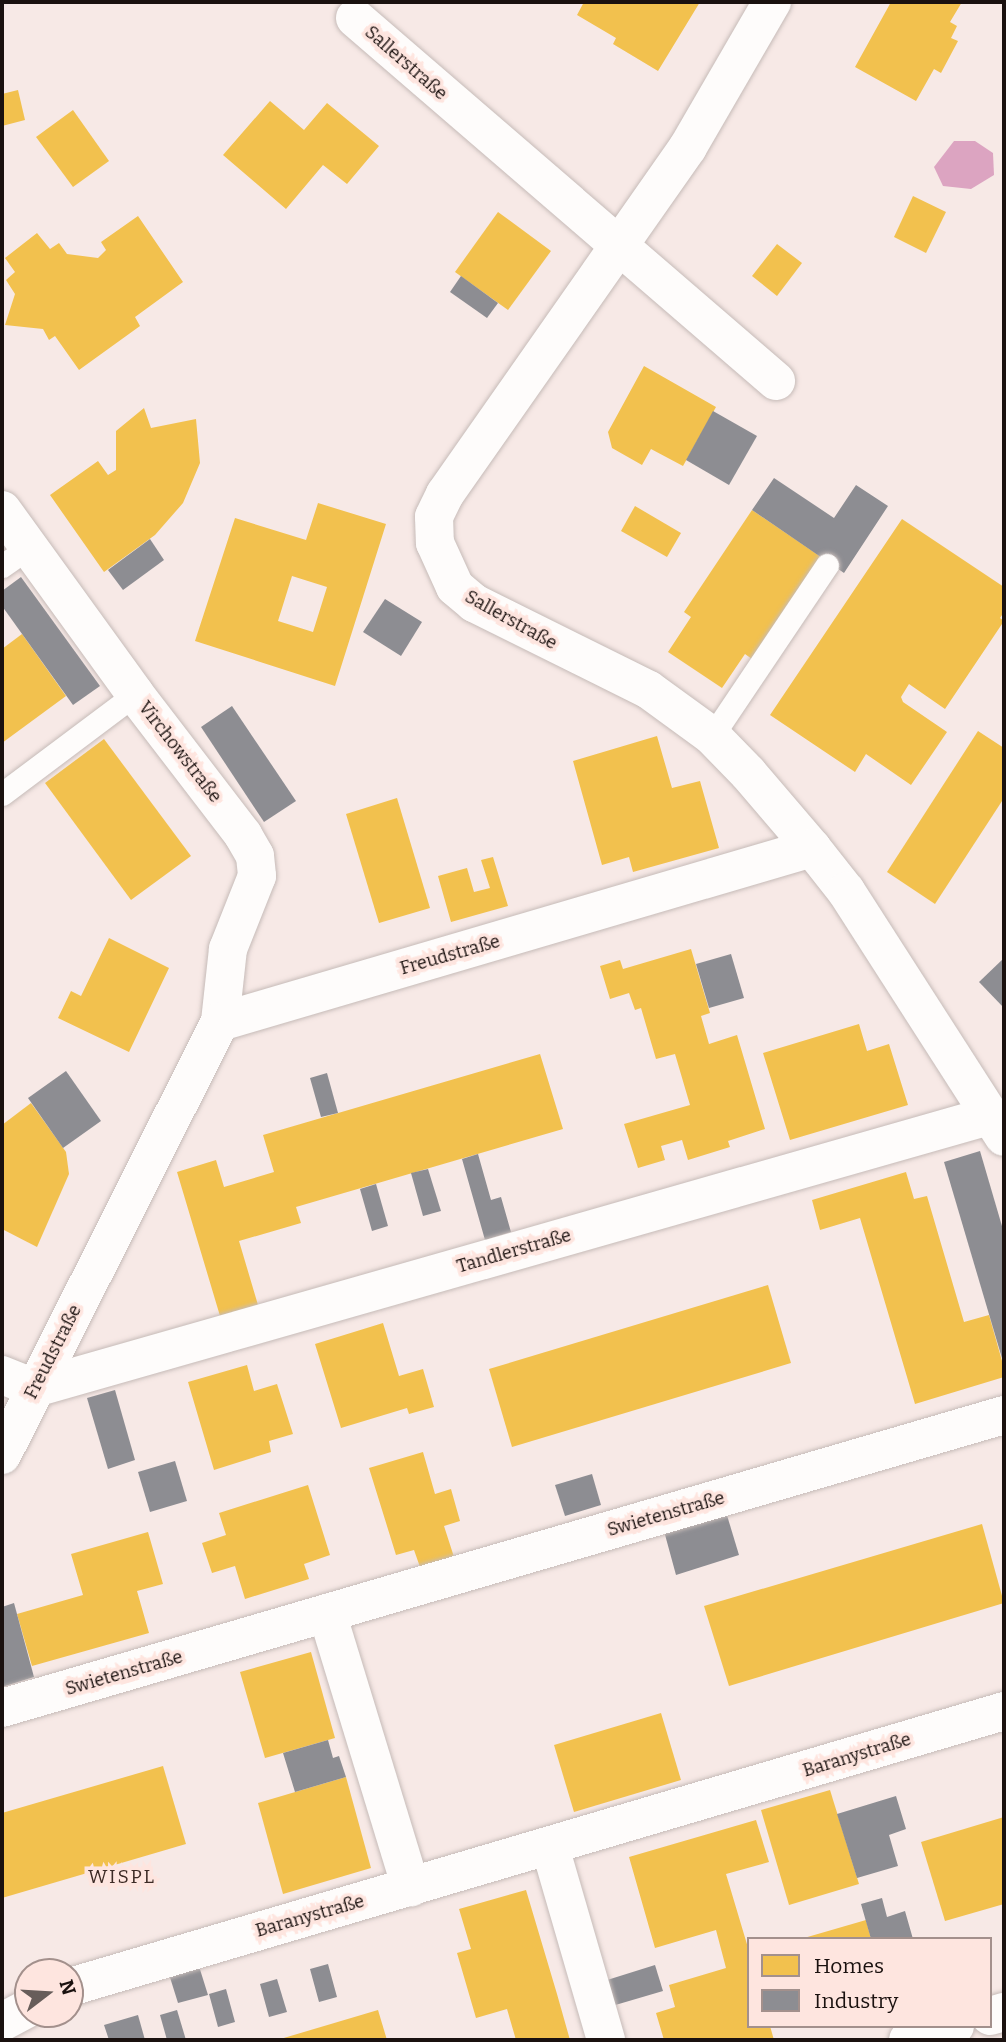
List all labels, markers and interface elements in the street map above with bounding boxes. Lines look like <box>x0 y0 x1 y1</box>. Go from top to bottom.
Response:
street label: Sallerstraße <box>360 21 452 105</box>
street label: Sallerstraße <box>461 586 561 654</box>
street label: Virchowstraße <box>134 697 226 807</box>
street label: Freudstraße <box>398 930 502 980</box>
street label: Tandlerstraße <box>454 1224 574 1278</box>
street label: Freudstraße <box>20 1301 86 1403</box>
street label: Swietenstraße <box>605 1487 727 1541</box>
street label: Swietenstraße <box>63 1646 185 1700</box>
street label: Baranystraße <box>800 1728 914 1782</box>
district label: WISPL <box>89 1866 155 1888</box>
street label: Baranystraße <box>253 1890 367 1942</box>
legend <box>747 1937 992 2028</box>
text: Homes <box>814 1953 884 1979</box>
north arrow <box>14 1958 84 2028</box>
text: N <box>55 1977 81 1998</box>
text: Industry <box>814 1988 898 2014</box>

